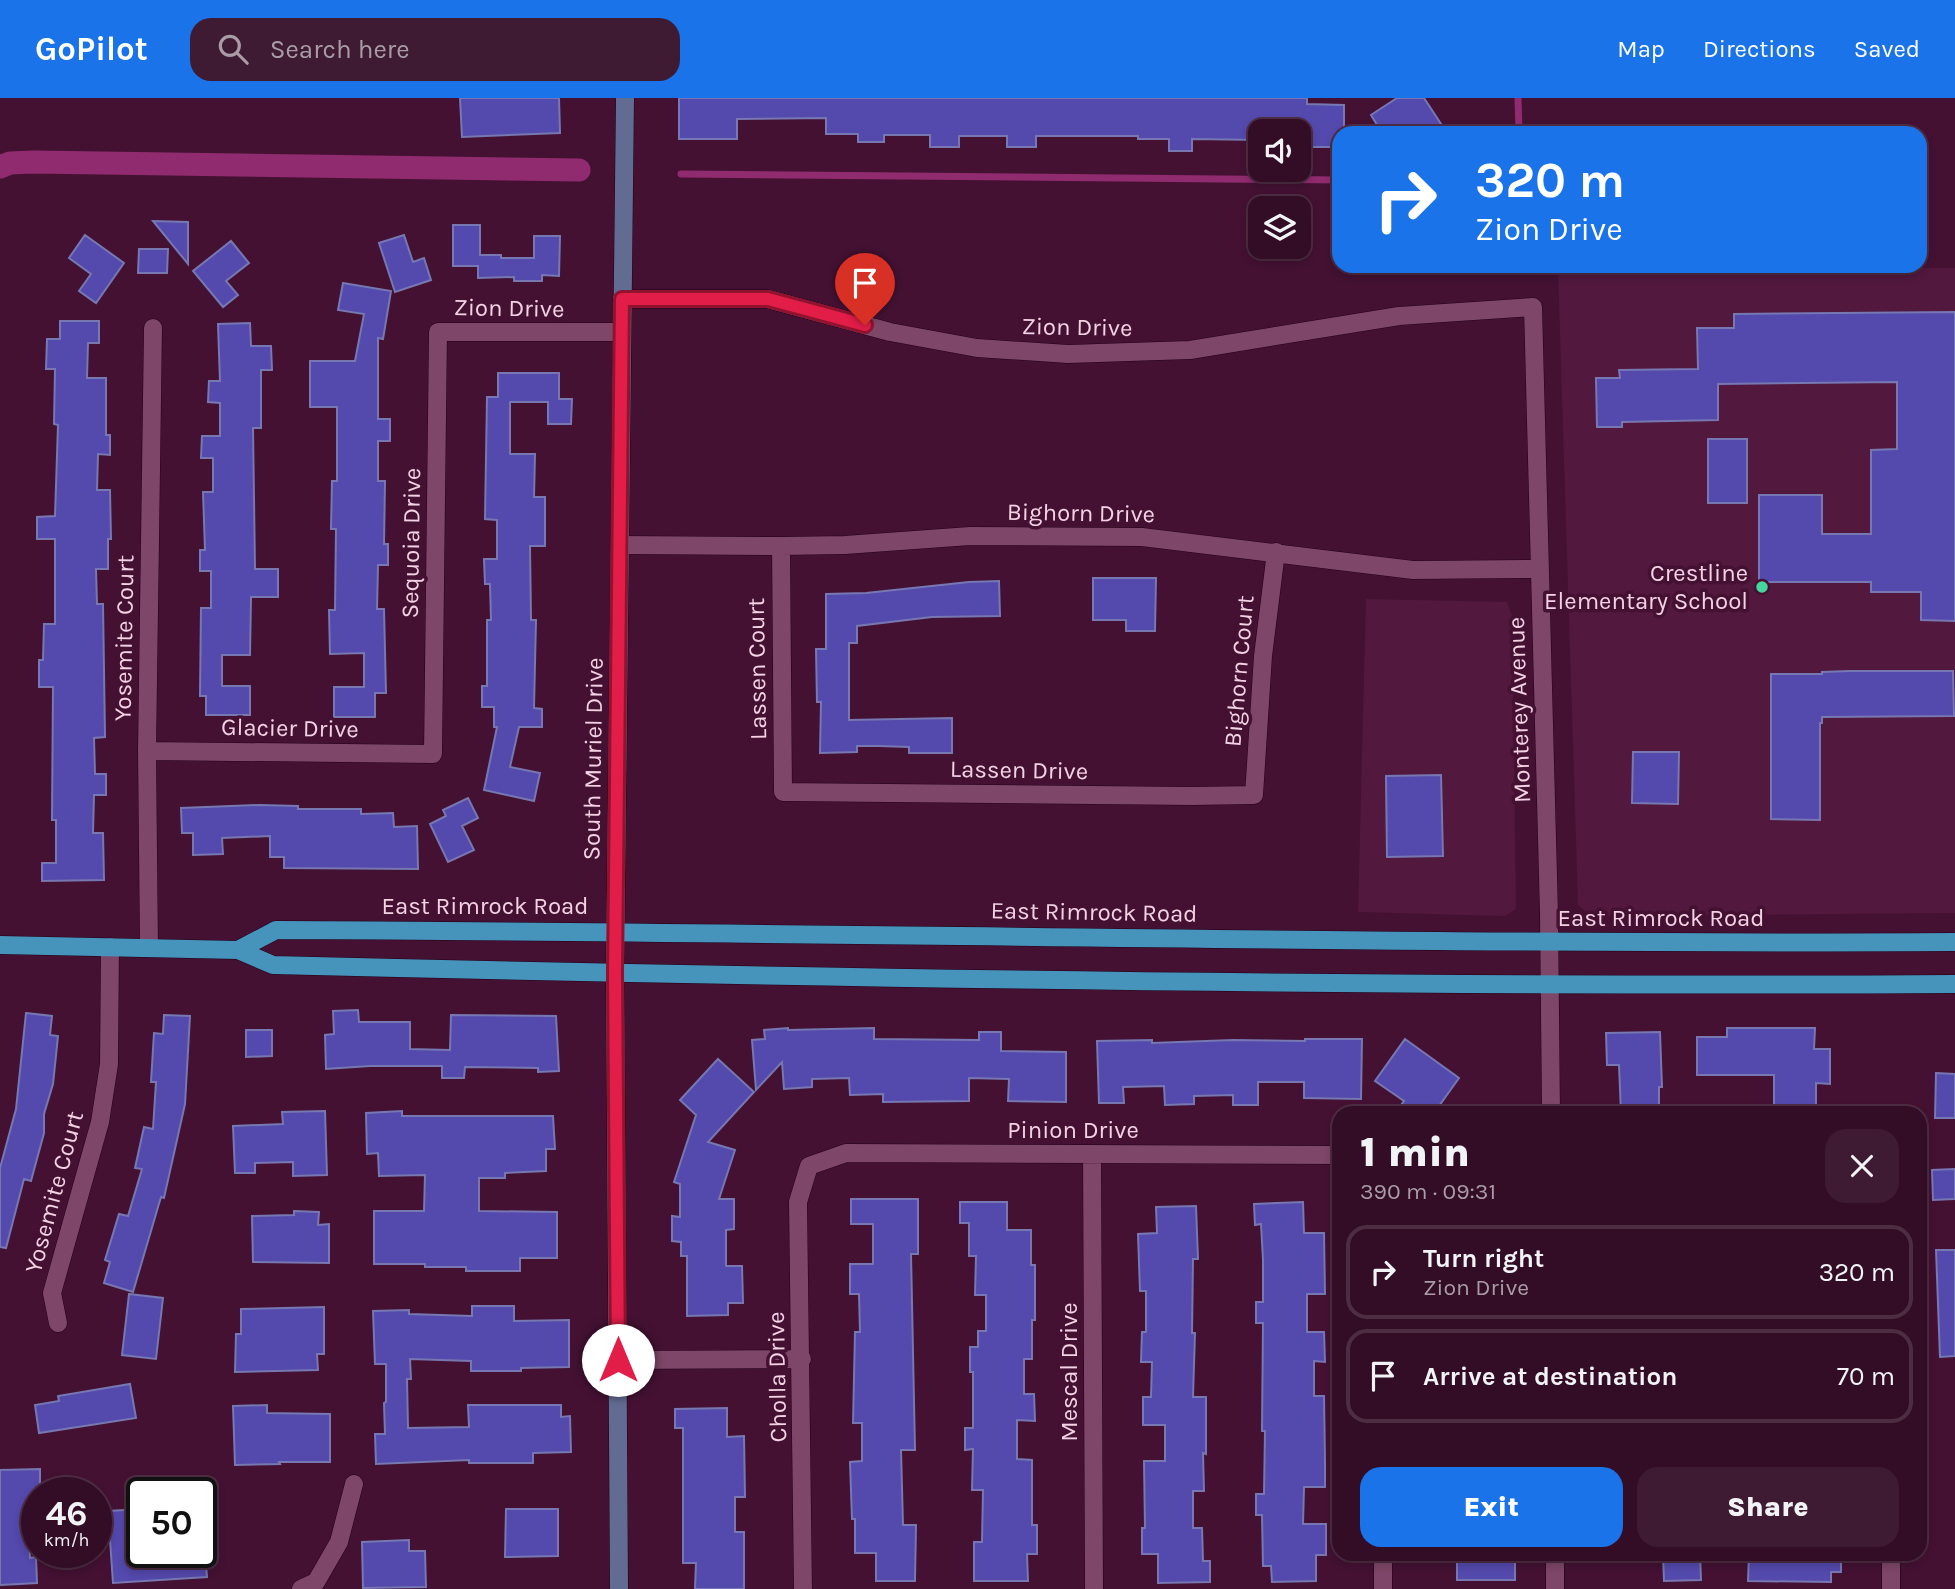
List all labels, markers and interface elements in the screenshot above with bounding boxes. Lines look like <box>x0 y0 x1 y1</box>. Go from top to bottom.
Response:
search box <box>190 18 680 81</box>
text: GoPilot <box>35 30 148 68</box>
icon: search <box>214 30 252 68</box>
text: Search here <box>270 34 410 65</box>
text: Map <box>1617 35 1665 63</box>
text: Directions <box>1703 35 1816 63</box>
text: Saved <box>1854 35 1920 63</box>
map controls <box>1248 119 1311 259</box>
button: sound <box>1248 119 1311 182</box>
text: 320 m <box>1475 152 1625 209</box>
icon: right <box>1360 154 1451 245</box>
button: layers <box>1248 196 1311 259</box>
text: Zion Drive <box>1475 211 1623 248</box>
pin <box>835 253 895 325</box>
icon: arrive <box>846 264 884 302</box>
street label: Zion Drive <box>453 293 565 323</box>
street label: Zion Drive <box>1021 312 1133 342</box>
street label: Sequoia Drive <box>396 467 426 619</box>
street label: Bighorn Drive <box>1007 498 1155 528</box>
street label: Yosemite Court <box>109 555 139 721</box>
place label: Crestline Elementary School <box>1544 559 1748 615</box>
marker: Crestline Elementary School <box>1754 579 1770 595</box>
street label: Bighorn Court <box>1218 594 1260 748</box>
street label: Lassen Court <box>742 598 772 740</box>
street label: Monterey Avenue <box>1502 616 1536 804</box>
street label: South Muriel Drive <box>577 657 609 861</box>
street label: Glacier Drive <box>221 713 359 743</box>
street label: Lassen Drive <box>950 755 1088 785</box>
street label: East Rimrock Road <box>382 892 589 920</box>
street label: East Rimrock Road <box>990 896 1198 928</box>
street label: East Rimrock Road <box>1558 904 1765 932</box>
street label: Yosemite Court <box>19 1108 89 1276</box>
street label: Pinion Drive <box>1007 1116 1139 1144</box>
text: 1 min <box>1360 1127 1470 1177</box>
button: close <box>1825 1129 1899 1203</box>
text: 390 m · 09:31 <box>1360 1178 1496 1205</box>
text: Turn right <box>1423 1243 1544 1274</box>
icon: right <box>1364 1253 1402 1291</box>
text: 320 m <box>1819 1257 1895 1288</box>
text: Zion Drive <box>1423 1274 1529 1301</box>
street label: Mescal Drive <box>1055 1302 1083 1442</box>
street label: Cholla Drive <box>762 1311 792 1443</box>
position arrow <box>581 1323 655 1397</box>
icon: arrive <box>1364 1357 1402 1395</box>
text: Arrive at destination <box>1423 1361 1677 1392</box>
text: 70 m <box>1837 1361 1895 1392</box>
button: Exit <box>1360 1467 1623 1547</box>
button: Share <box>1637 1467 1899 1547</box>
speed limit sign: 50 <box>126 1477 217 1568</box>
text: 46 <box>45 1493 88 1534</box>
text: km/h <box>44 1529 89 1551</box>

